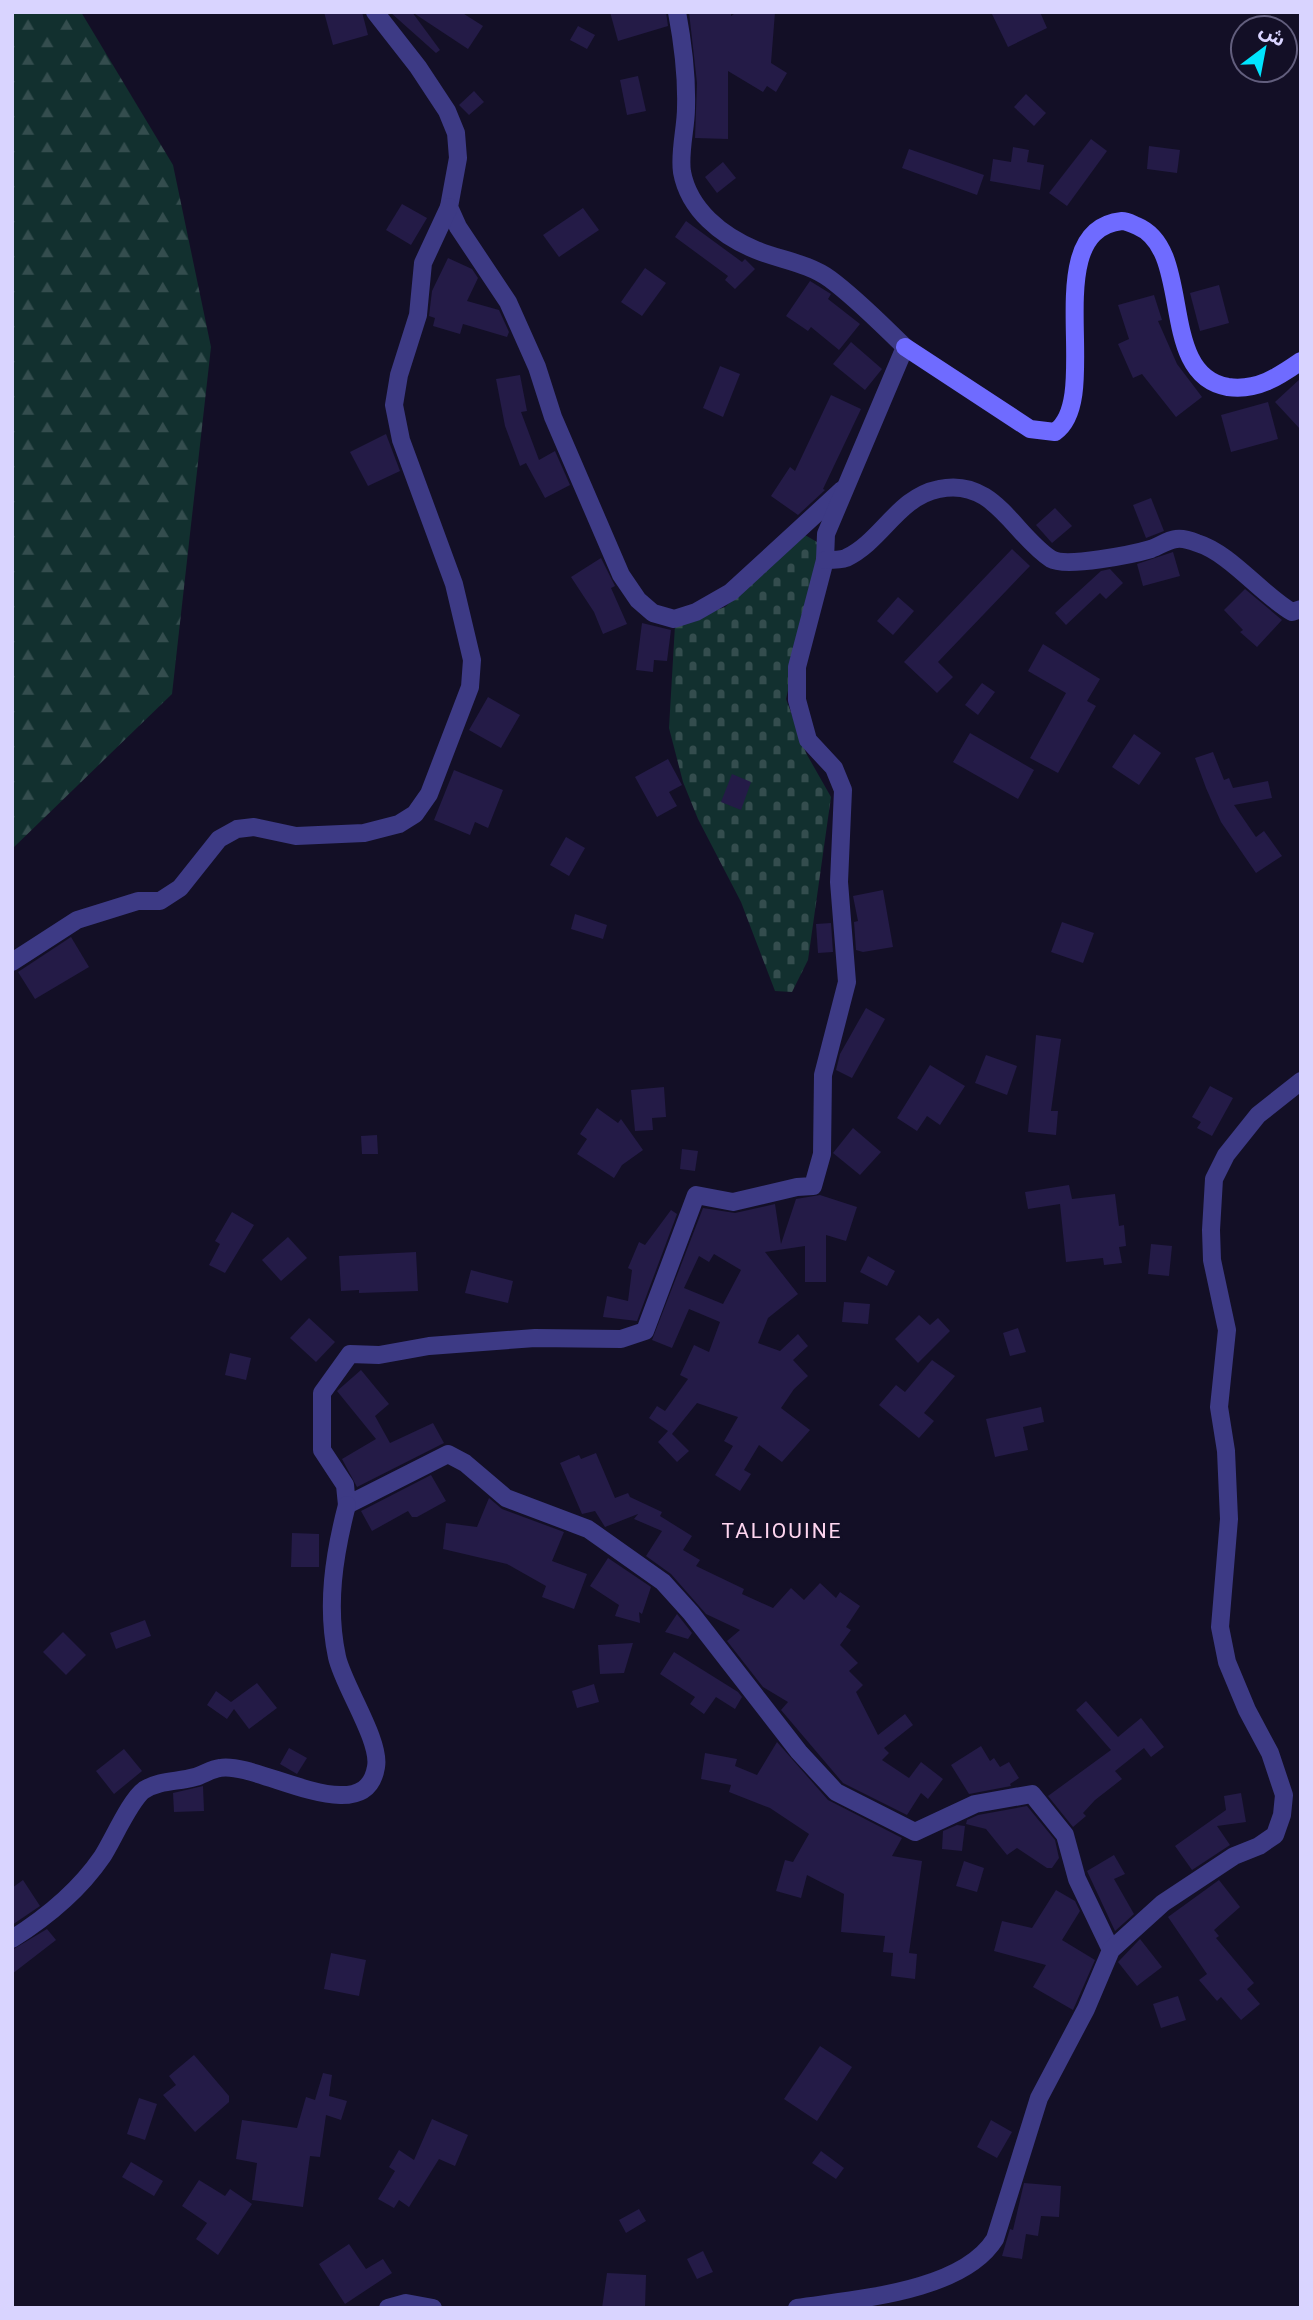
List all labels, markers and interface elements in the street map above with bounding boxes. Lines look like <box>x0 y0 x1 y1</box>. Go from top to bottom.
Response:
north arrow <box>1229 14 1299 84</box>
text: ش <box>1256 18 1290 52</box>
district label: TALIOUINE <box>721 1519 843 1543</box>

